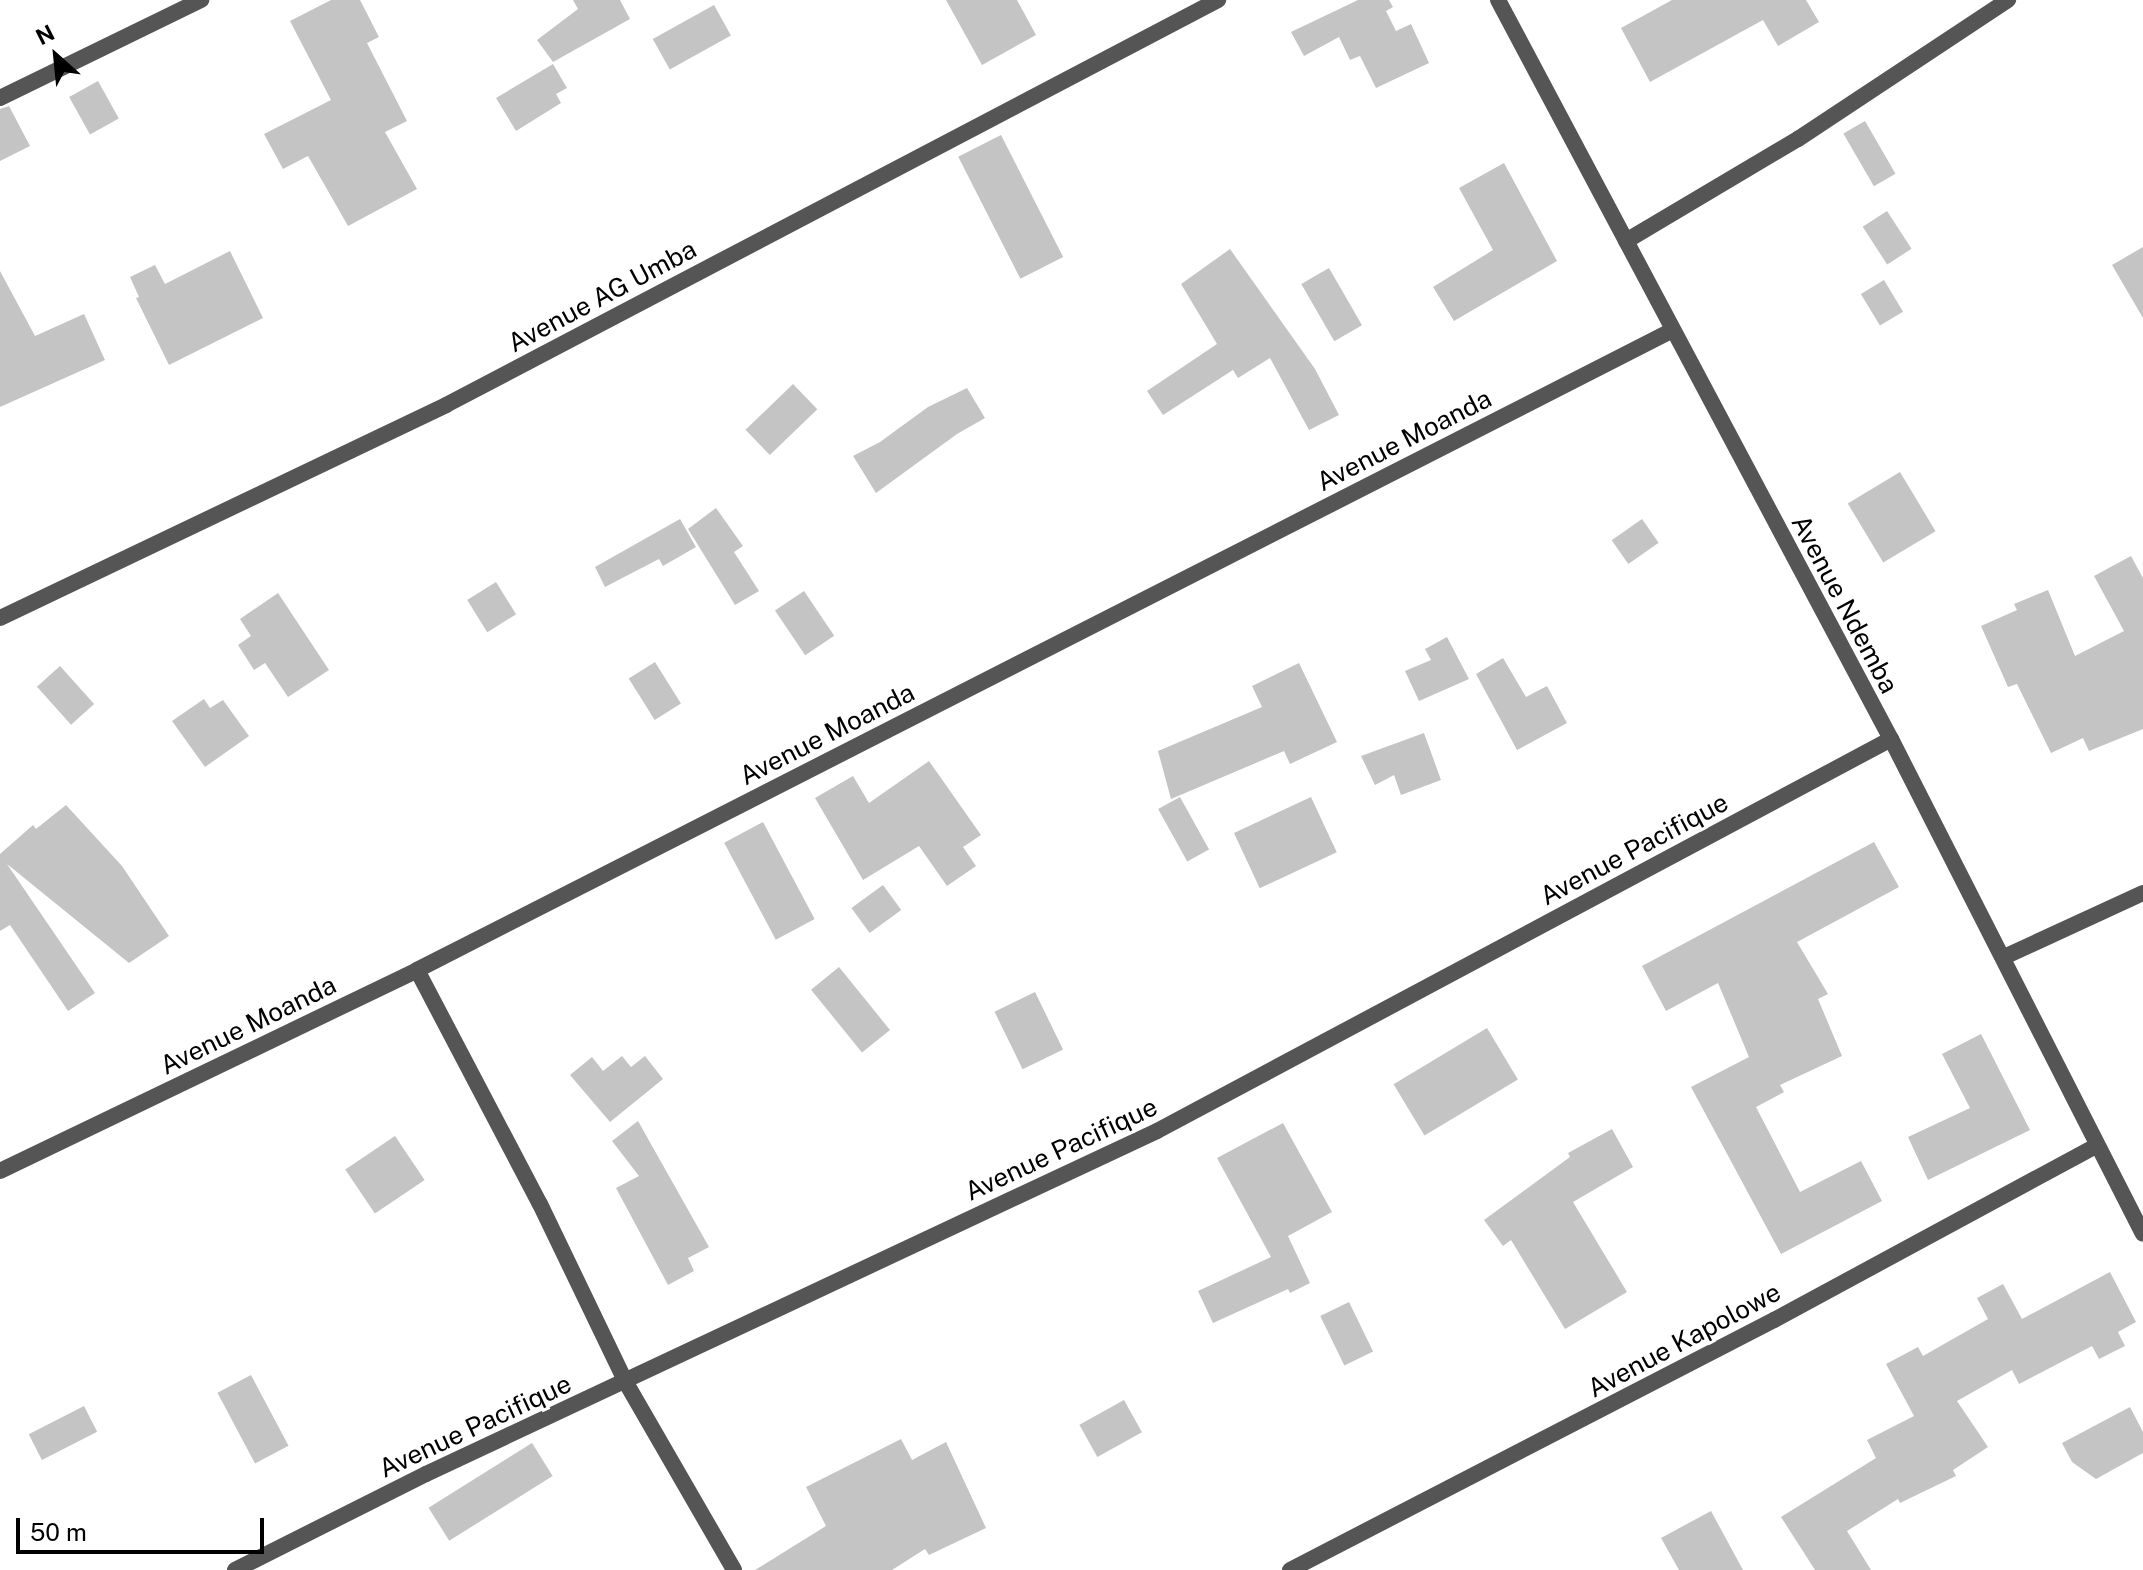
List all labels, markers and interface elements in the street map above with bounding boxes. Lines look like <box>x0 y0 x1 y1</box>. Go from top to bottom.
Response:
north arrow <box>16 16 96 96</box>
text: N <box>32 19 59 50</box>
street label: Avenue AG Umba <box>502 233 702 359</box>
street label: Avenue Moanda <box>1311 382 1497 498</box>
street label: Avenue Ndemba <box>1785 509 1905 699</box>
street label: Avenue Moanda <box>734 676 920 792</box>
street label: Avenue Pacifique <box>1535 786 1733 912</box>
street label: Avenue Moanda <box>155 969 341 1081</box>
street label: Avenue Pacifique <box>960 1091 1162 1207</box>
street label: Avenue Kapolowe <box>1582 1276 1786 1404</box>
street label: Avenue Pacifique <box>374 1368 576 1484</box>
scale bar <box>20 1502 268 1552</box>
text: 50 m <box>30 1518 87 1546</box>

